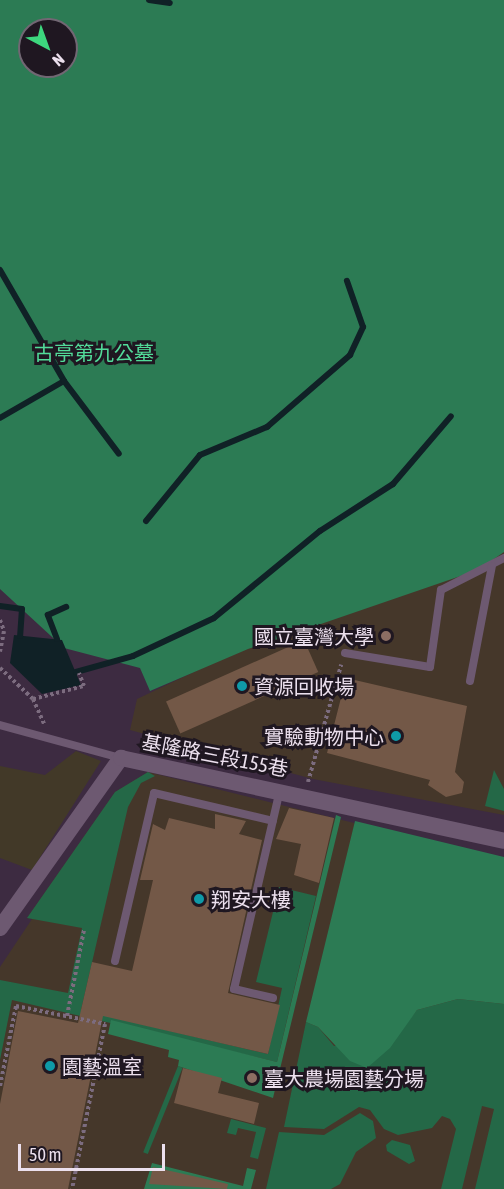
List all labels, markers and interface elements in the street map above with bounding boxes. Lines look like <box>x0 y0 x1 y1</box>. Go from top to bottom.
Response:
north arrow <box>18 18 78 78</box>
text: N <box>49 50 68 70</box>
park label: 古亭第九公墓 <box>34 340 154 364</box>
place label: 國立臺灣大學 <box>254 624 374 648</box>
marker: 國立臺灣大學 <box>379 629 393 643</box>
place label: 資源回收場 <box>254 674 354 698</box>
marker: 資源回收場 <box>235 679 249 693</box>
place label: 實驗動物中心 <box>264 724 384 748</box>
street label: 基隆路三段155巷 <box>140 729 290 781</box>
marker: 實驗動物中心 <box>389 729 403 743</box>
place label: 翔安大樓 <box>211 887 291 911</box>
marker: 翔安大樓 <box>192 892 206 906</box>
place label: 園藝溫室 <box>62 1054 142 1078</box>
marker: 園藝溫室 <box>43 1059 57 1073</box>
place label: 臺大農場園藝分場 <box>264 1066 424 1090</box>
marker: 臺大農場園藝分場 <box>245 1071 259 1085</box>
scale bar <box>21 1132 168 1170</box>
text: 50 m <box>29 1144 61 1165</box>

